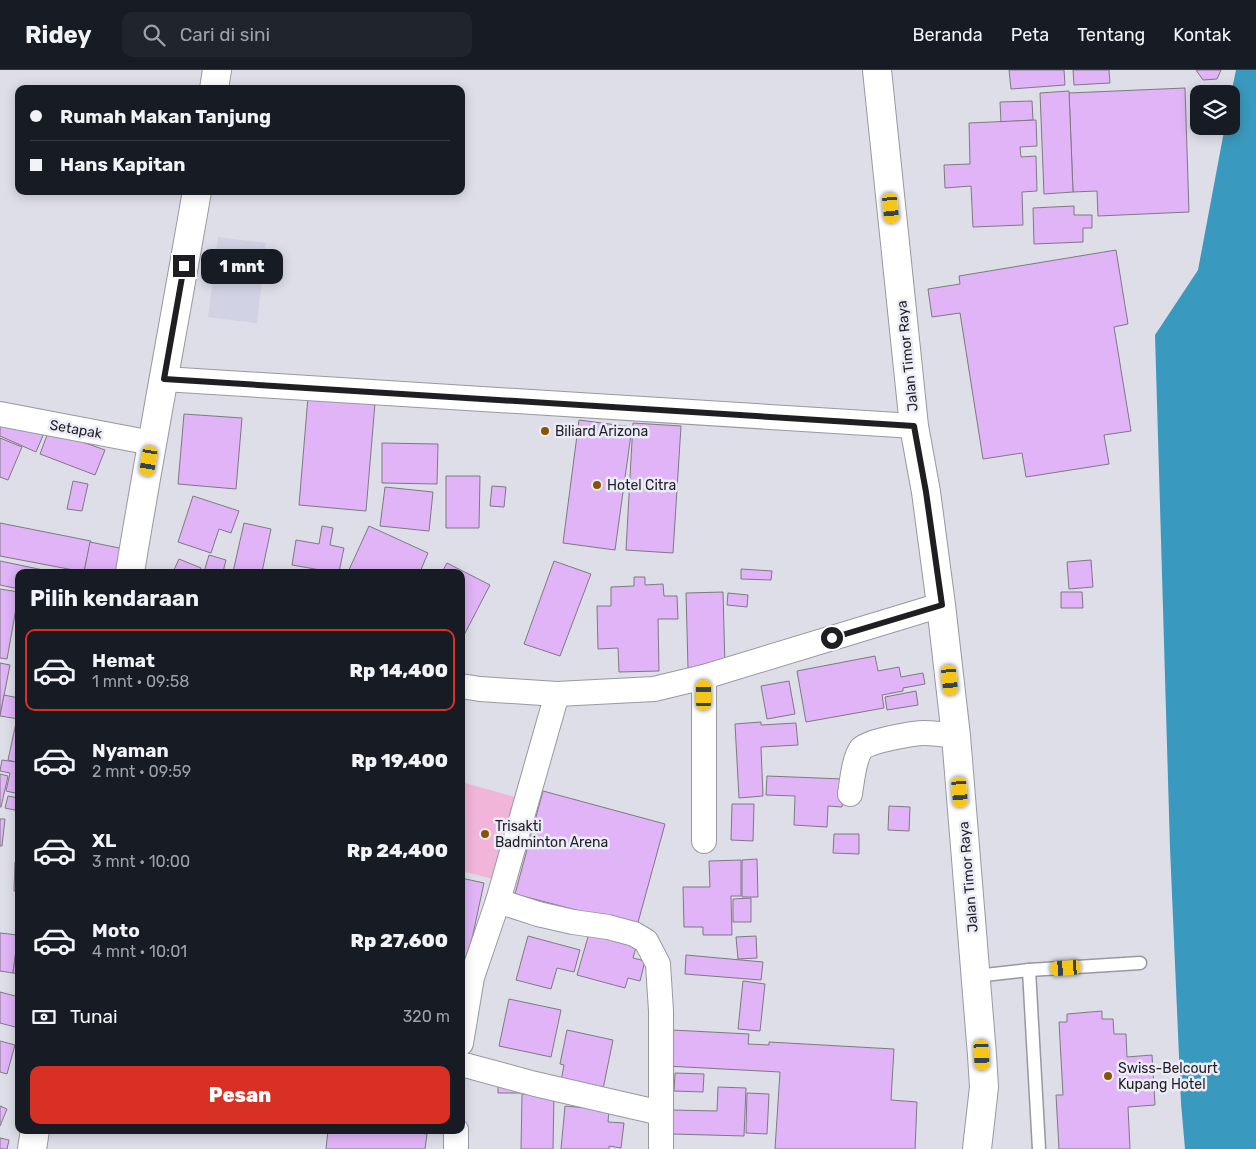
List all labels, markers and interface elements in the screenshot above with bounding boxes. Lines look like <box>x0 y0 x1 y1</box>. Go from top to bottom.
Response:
search box <box>122 12 472 57</box>
text: Ridey <box>25 21 92 49</box>
icon: search <box>140 21 168 49</box>
text: Cari di sini <box>180 23 270 46</box>
text: Beranda <box>912 24 983 46</box>
text: Peta <box>1011 24 1049 46</box>
text: Tentang <box>1077 24 1145 46</box>
text: Kontak <box>1173 24 1231 46</box>
map controls <box>1190 85 1240 135</box>
button: layers <box>1190 85 1240 135</box>
text: Rumah Makan Tanjung <box>60 105 271 128</box>
text: Hans Kapitan <box>60 153 186 176</box>
car <box>881 192 900 224</box>
callout: 1 mnt <box>202 248 284 284</box>
route end <box>173 255 195 277</box>
text: 1 mnt <box>220 257 264 276</box>
street label: Jalan Timor Raya <box>893 300 922 412</box>
street label: Setapak <box>48 417 104 443</box>
place label: Biliard Arizona <box>555 423 648 440</box>
marker: Biliard Arizona <box>539 425 551 437</box>
car <box>139 445 158 477</box>
place label: Hotel Citra <box>607 477 676 494</box>
marker: Hotel Citra <box>591 479 603 491</box>
text: Pilih kendaraan <box>30 585 199 612</box>
route start <box>821 627 843 649</box>
icon: car <box>32 648 77 693</box>
text: Hemat <box>92 649 155 672</box>
text: Rp 14,400 <box>350 659 448 682</box>
car <box>940 664 959 696</box>
text: 1 mnt · 09:58 <box>92 672 189 691</box>
car <box>696 680 711 710</box>
icon: car <box>32 738 77 783</box>
text: Nyaman <box>92 739 169 762</box>
text: Rp 19,400 <box>351 749 448 772</box>
text: 2 mnt · 09:59 <box>92 762 191 781</box>
car <box>951 776 968 808</box>
place label: Trisakti Badminton Arena <box>495 818 608 851</box>
street label: Jalan Timor Raya <box>955 821 982 933</box>
icon: car <box>32 828 77 873</box>
marker: Trisakti Badminton Arena <box>479 828 491 840</box>
text: XL <box>92 829 116 852</box>
text: Rp 24,400 <box>347 839 448 862</box>
text: 3 mnt · 10:00 <box>92 852 190 871</box>
icon: car <box>32 918 77 963</box>
text: Moto <box>92 919 140 942</box>
text: Rp 27,600 <box>350 929 448 952</box>
text: 4 mnt · 10:01 <box>92 942 187 961</box>
car <box>1050 959 1081 977</box>
icon: cash <box>30 1003 58 1031</box>
text: Tunai <box>70 1005 118 1028</box>
text: 320 m <box>403 1007 450 1026</box>
car <box>973 1040 990 1070</box>
place label: Swiss-Belcourt Kupang Hotel <box>1118 1060 1218 1093</box>
button: Pesan <box>30 1066 450 1124</box>
marker: Swiss-Belcourt Kupang Hotel <box>1102 1070 1114 1082</box>

